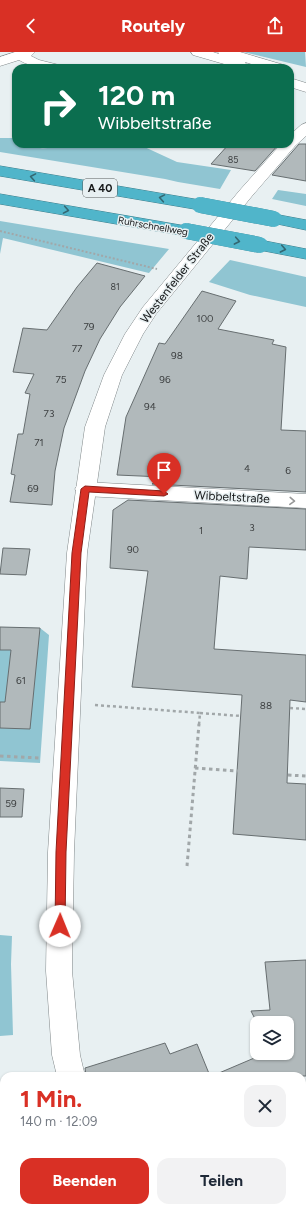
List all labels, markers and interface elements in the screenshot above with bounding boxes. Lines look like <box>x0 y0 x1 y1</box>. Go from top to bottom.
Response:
icon: back <box>20 15 42 37</box>
text: Routely <box>121 15 185 37</box>
icon: share <box>264 15 286 37</box>
text: 120 m <box>98 78 175 112</box>
icon: right <box>32 80 84 132</box>
text: Wibbeltstraße <box>98 112 212 134</box>
house number: 85 <box>228 154 238 165</box>
one-way arrow <box>30 173 37 181</box>
road number: A 40 <box>83 179 117 197</box>
one-way arrow <box>159 195 165 203</box>
one-way arrow <box>63 205 69 214</box>
street label: Ruhrschnellweg <box>117 213 189 239</box>
street label: Westenfelder Straße <box>137 230 217 326</box>
one-way arrow <box>234 236 240 244</box>
one-way arrow <box>280 245 286 253</box>
house number: 81 <box>110 281 120 292</box>
house number: 100 <box>197 312 213 325</box>
house number: 79 <box>83 320 95 333</box>
house number: 77 <box>72 342 83 355</box>
house number: 98 <box>171 349 183 362</box>
house number: 75 <box>55 373 67 386</box>
house number: 96 <box>159 373 171 386</box>
house number: 94 <box>144 400 156 413</box>
house number: 73 <box>44 407 54 420</box>
house number: 71 <box>34 436 44 449</box>
pin <box>147 453 181 494</box>
icon: arrive <box>153 459 175 481</box>
house number: 4 <box>244 462 250 475</box>
house number: 6 <box>285 464 291 477</box>
house number: 69 <box>27 482 39 495</box>
street label: Wibbeltstraße <box>194 488 271 506</box>
one-way arrow <box>289 496 295 505</box>
house number: 3 <box>249 521 255 534</box>
house number: 1 <box>199 524 203 537</box>
house number: 90 <box>127 543 139 556</box>
house number: 61 <box>16 674 26 687</box>
house number: 88 <box>260 699 272 712</box>
house number: 59 <box>5 797 17 810</box>
position arrow <box>39 905 81 947</box>
map controls <box>250 1016 294 1060</box>
button: layers <box>250 1016 294 1060</box>
text: 1 Min. <box>20 1084 82 1113</box>
button: close <box>244 1085 286 1127</box>
text: 140 m · 12:09 <box>20 1114 97 1129</box>
button: Beenden <box>20 1158 149 1204</box>
button: Teilen <box>157 1158 286 1204</box>

